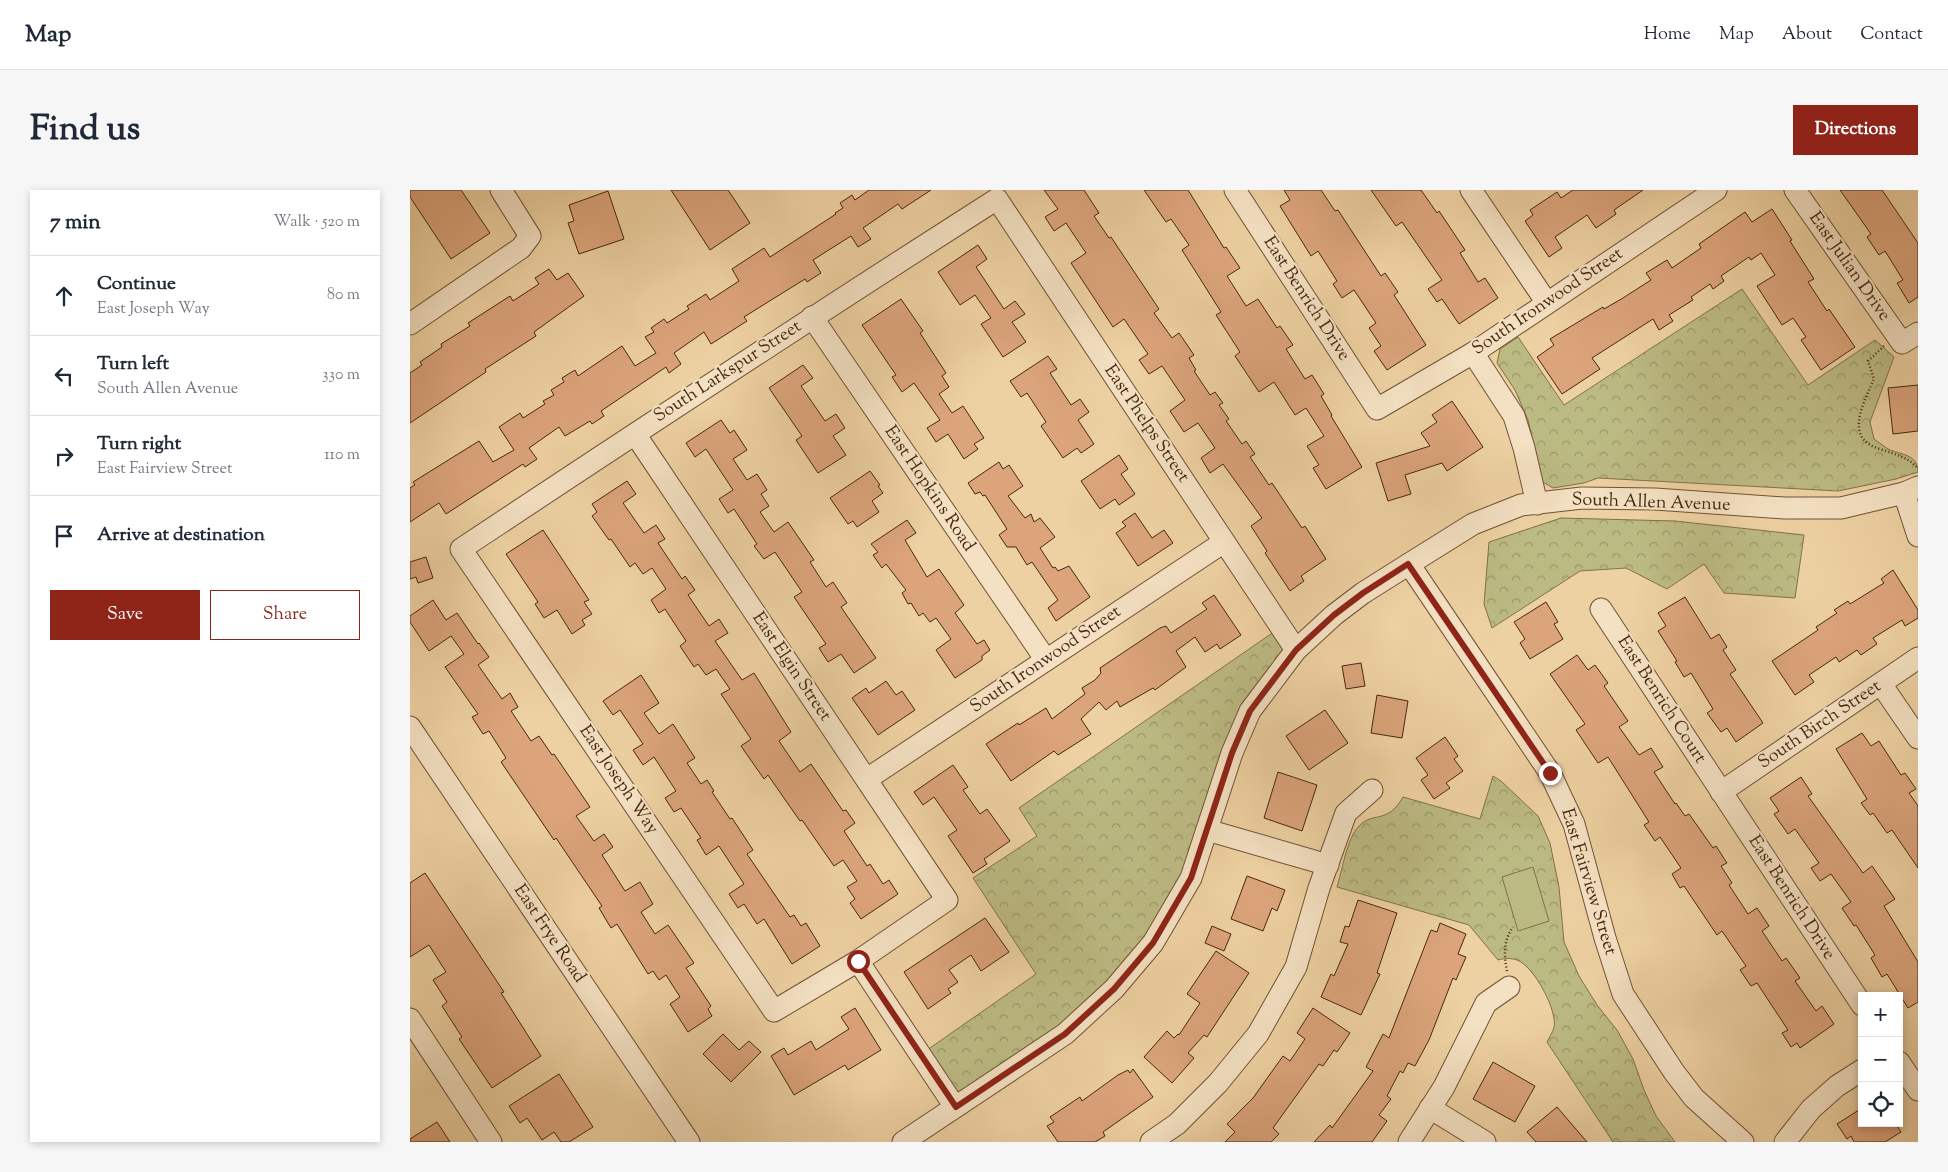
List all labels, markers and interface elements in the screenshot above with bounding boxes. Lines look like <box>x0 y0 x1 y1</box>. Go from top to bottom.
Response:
text: Map <box>25 18 71 52</box>
text: Home <box>1644 22 1691 48</box>
text: Map <box>1719 22 1754 48</box>
text: About <box>1782 22 1832 48</box>
text: Contact <box>1860 22 1923 48</box>
text: Find us <box>30 105 140 156</box>
button: Directions <box>1793 105 1918 155</box>
street label: East Julian Drive <box>1802 207 1896 327</box>
text: 7 min <box>50 208 101 238</box>
text: Walk · 520 m <box>274 211 360 234</box>
street label: East Benrich Drive <box>1256 232 1356 366</box>
street label: South Ironwood Street <box>1467 242 1629 362</box>
text: Continue <box>97 271 176 298</box>
icon: ahead <box>50 282 78 310</box>
text: 80 m <box>327 284 360 307</box>
text: East Joseph Way <box>97 298 210 321</box>
street label: South Larkspur Street <box>649 314 807 430</box>
text: Turn left <box>97 351 169 378</box>
street label: East Phelps Street <box>1097 360 1195 488</box>
icon: left <box>50 362 78 390</box>
text: 330 m <box>322 364 360 387</box>
text: South Allen Avenue <box>97 378 238 401</box>
street label: East Hopkins Road <box>877 421 981 557</box>
text: Turn right <box>97 431 181 458</box>
icon: right <box>50 442 78 470</box>
text: 110 m <box>324 444 360 467</box>
text: East Fairview Street <box>97 458 232 481</box>
street label: South Allen Avenue <box>1571 487 1731 519</box>
icon: arrive <box>50 522 78 550</box>
text: Arrive at destination <box>97 522 265 549</box>
button: Save <box>50 590 200 640</box>
button: Share <box>210 590 360 640</box>
street label: South Ironwood Street <box>965 600 1127 720</box>
street label: East Elgin Street <box>745 607 837 727</box>
street label: East Benrich Court <box>1610 631 1712 769</box>
street label: South Birch Street <box>1753 674 1887 776</box>
street label: East Joseph Way <box>572 720 664 840</box>
route end <box>1539 762 1562 785</box>
street label: East Fairview Street <box>1553 805 1623 959</box>
street label: East Benrich Drive <box>1741 831 1841 965</box>
street label: East Frye Road <box>506 879 592 989</box>
route start <box>847 950 870 973</box>
map controls <box>1858 992 1903 1127</box>
button: + <box>1858 992 1903 1037</box>
button: − <box>1858 1037 1903 1082</box>
button: locate <box>1858 1082 1903 1127</box>

